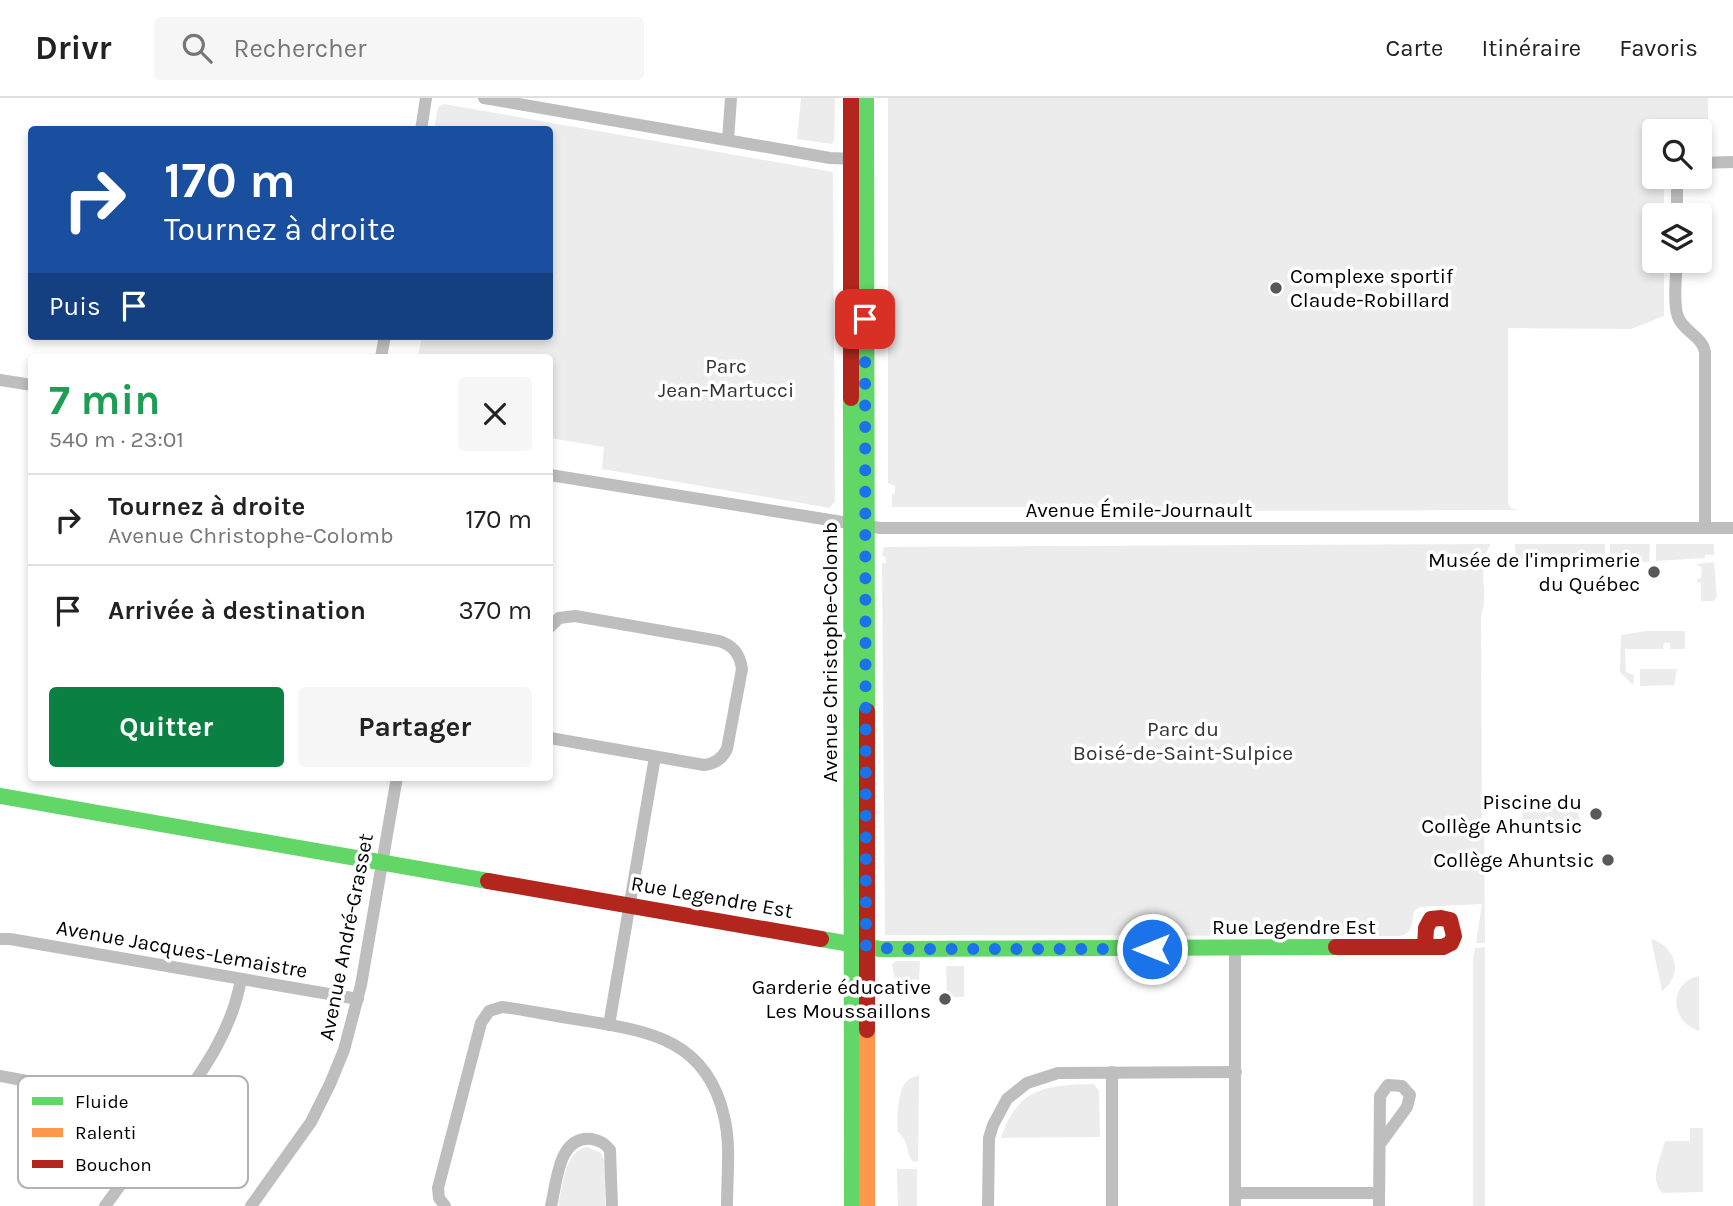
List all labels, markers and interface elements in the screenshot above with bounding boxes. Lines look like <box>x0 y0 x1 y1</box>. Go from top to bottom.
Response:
search box <box>154 17 644 80</box>
text: Drivr <box>35 29 112 67</box>
icon: search <box>178 29 216 67</box>
text: Rechercher <box>234 33 367 64</box>
text: Carte <box>1385 34 1443 62</box>
text: Itinéraire <box>1481 34 1581 62</box>
text: Favoris <box>1619 34 1698 62</box>
map controls <box>1642 119 1712 273</box>
button: search <box>1642 119 1712 189</box>
text: 170 m <box>164 152 296 209</box>
icon: right <box>49 154 140 245</box>
button: layers <box>1642 203 1712 273</box>
text: Tournez à droite <box>164 211 396 248</box>
place label: Complexe sportif Claude-Robillard <box>1290 264 1454 312</box>
marker: Complexe sportif Claude-Robillard <box>1268 280 1284 296</box>
icon: arrive <box>115 287 153 325</box>
pin <box>835 289 895 349</box>
text: Puis <box>49 291 101 322</box>
icon: arrive <box>846 300 884 338</box>
park label: Parc Jean-Martucci <box>658 354 794 402</box>
text: 7 min <box>49 375 160 425</box>
button: close <box>458 377 532 451</box>
text: 540 m · 23:01 <box>49 426 184 453</box>
text: Tournez à droite <box>108 491 305 522</box>
street label: Avenue Émile-Journault <box>1026 498 1252 522</box>
icon: right <box>49 501 87 539</box>
text: 170 m <box>465 504 532 535</box>
text: Avenue Christophe-Colomb <box>108 522 394 549</box>
street label: Avenue Christophe-Colomb <box>818 522 842 782</box>
place label: Musée de l'imprimerie du Québec <box>1428 548 1640 596</box>
marker: Musée de l'imprimerie du Québec <box>1646 564 1662 580</box>
icon: arrive <box>49 592 87 630</box>
text: Arrivée à destination <box>108 595 366 626</box>
text: 370 m <box>459 595 532 626</box>
button: Quitter <box>49 687 284 767</box>
button: Partager <box>298 687 532 767</box>
park label: Parc du Boisé-de-Saint-Sulpice <box>1073 717 1293 765</box>
place label: Piscine du Collège Ahuntsic <box>1421 790 1582 838</box>
marker: Piscine du Collège Ahuntsic <box>1588 806 1604 822</box>
street label: Avenue André-Grasset <box>314 831 378 1043</box>
place label: Collège Ahuntsic <box>1433 848 1594 872</box>
marker: Collège Ahuntsic <box>1600 852 1616 868</box>
street label: Rue Legendre Est <box>629 871 795 923</box>
position arrow <box>1115 912 1189 986</box>
street label: Avenue Jacques-Lemaistre <box>55 915 309 983</box>
street label: Rue Legendre Est <box>1212 915 1376 939</box>
place label: Garderie éducative Les Moussaillons <box>752 975 931 1023</box>
marker: Garderie éducative Les Moussaillons <box>937 991 953 1007</box>
legend <box>18 1076 248 1188</box>
text: Fluide <box>75 1091 128 1113</box>
text: Ralenti <box>75 1122 136 1144</box>
text: Bouchon <box>75 1154 152 1176</box>

